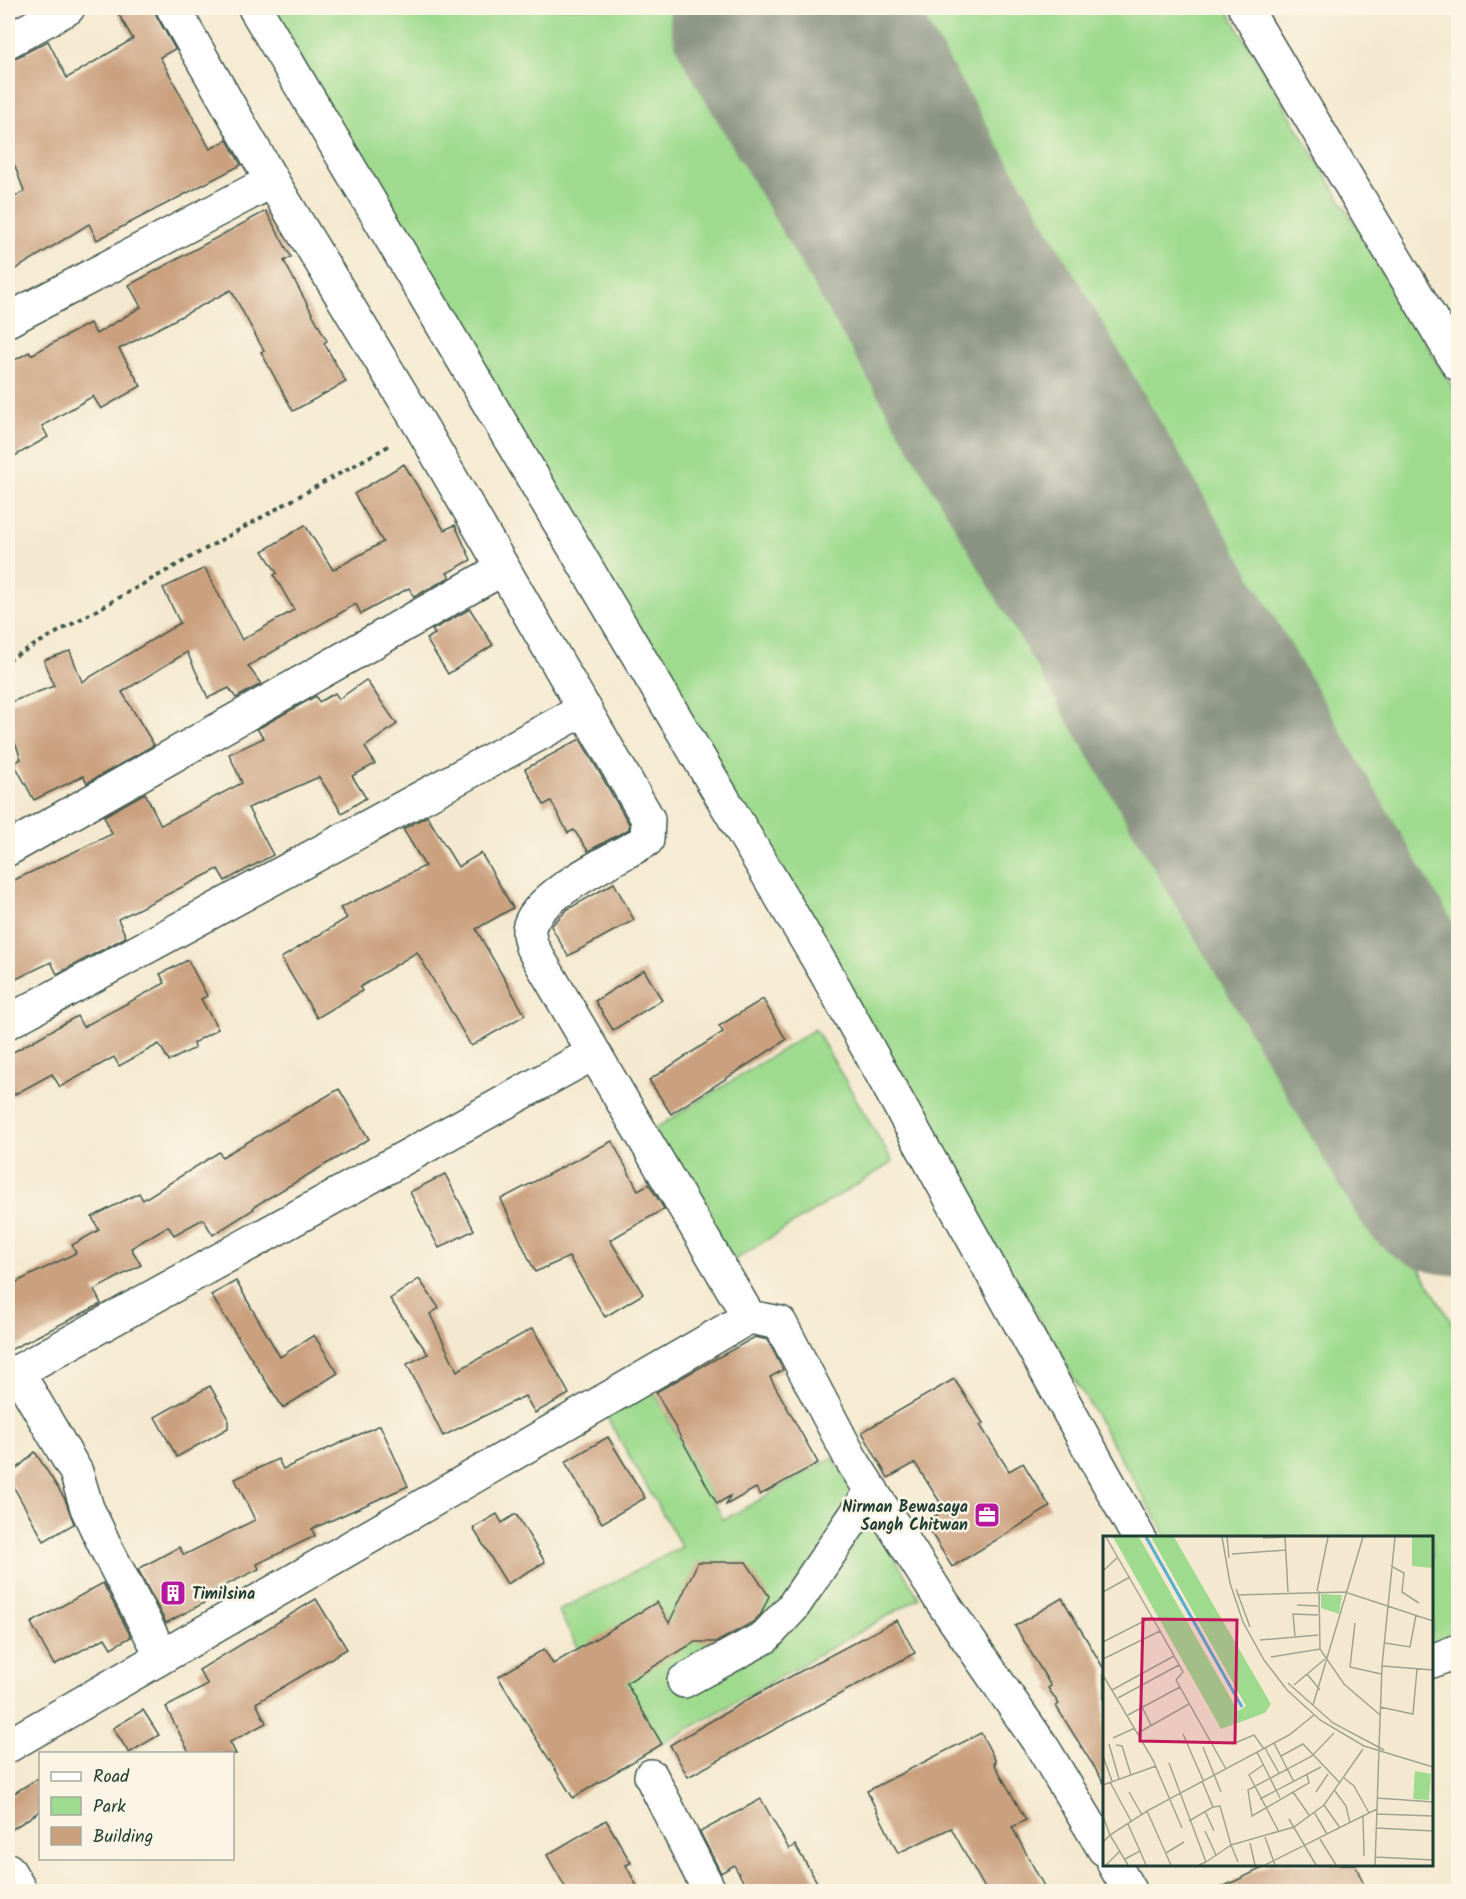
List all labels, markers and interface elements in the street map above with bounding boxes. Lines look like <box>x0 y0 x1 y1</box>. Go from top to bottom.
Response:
place label: Nirman Bewasaya Sangh Chitwan <box>842 1495 968 1538</box>
office icon: Nirman Bewasaya Sangh Chitwan <box>972 1500 1002 1530</box>
inset map <box>1103 1536 1433 1866</box>
building icon: Timilsina <box>158 1578 188 1608</box>
place label: Timilsina <box>192 1582 255 1607</box>
legend <box>39 1752 234 1860</box>
text: Road <box>93 1763 130 1792</box>
text: Park <box>93 1793 126 1822</box>
text: Building <box>93 1823 153 1852</box>

